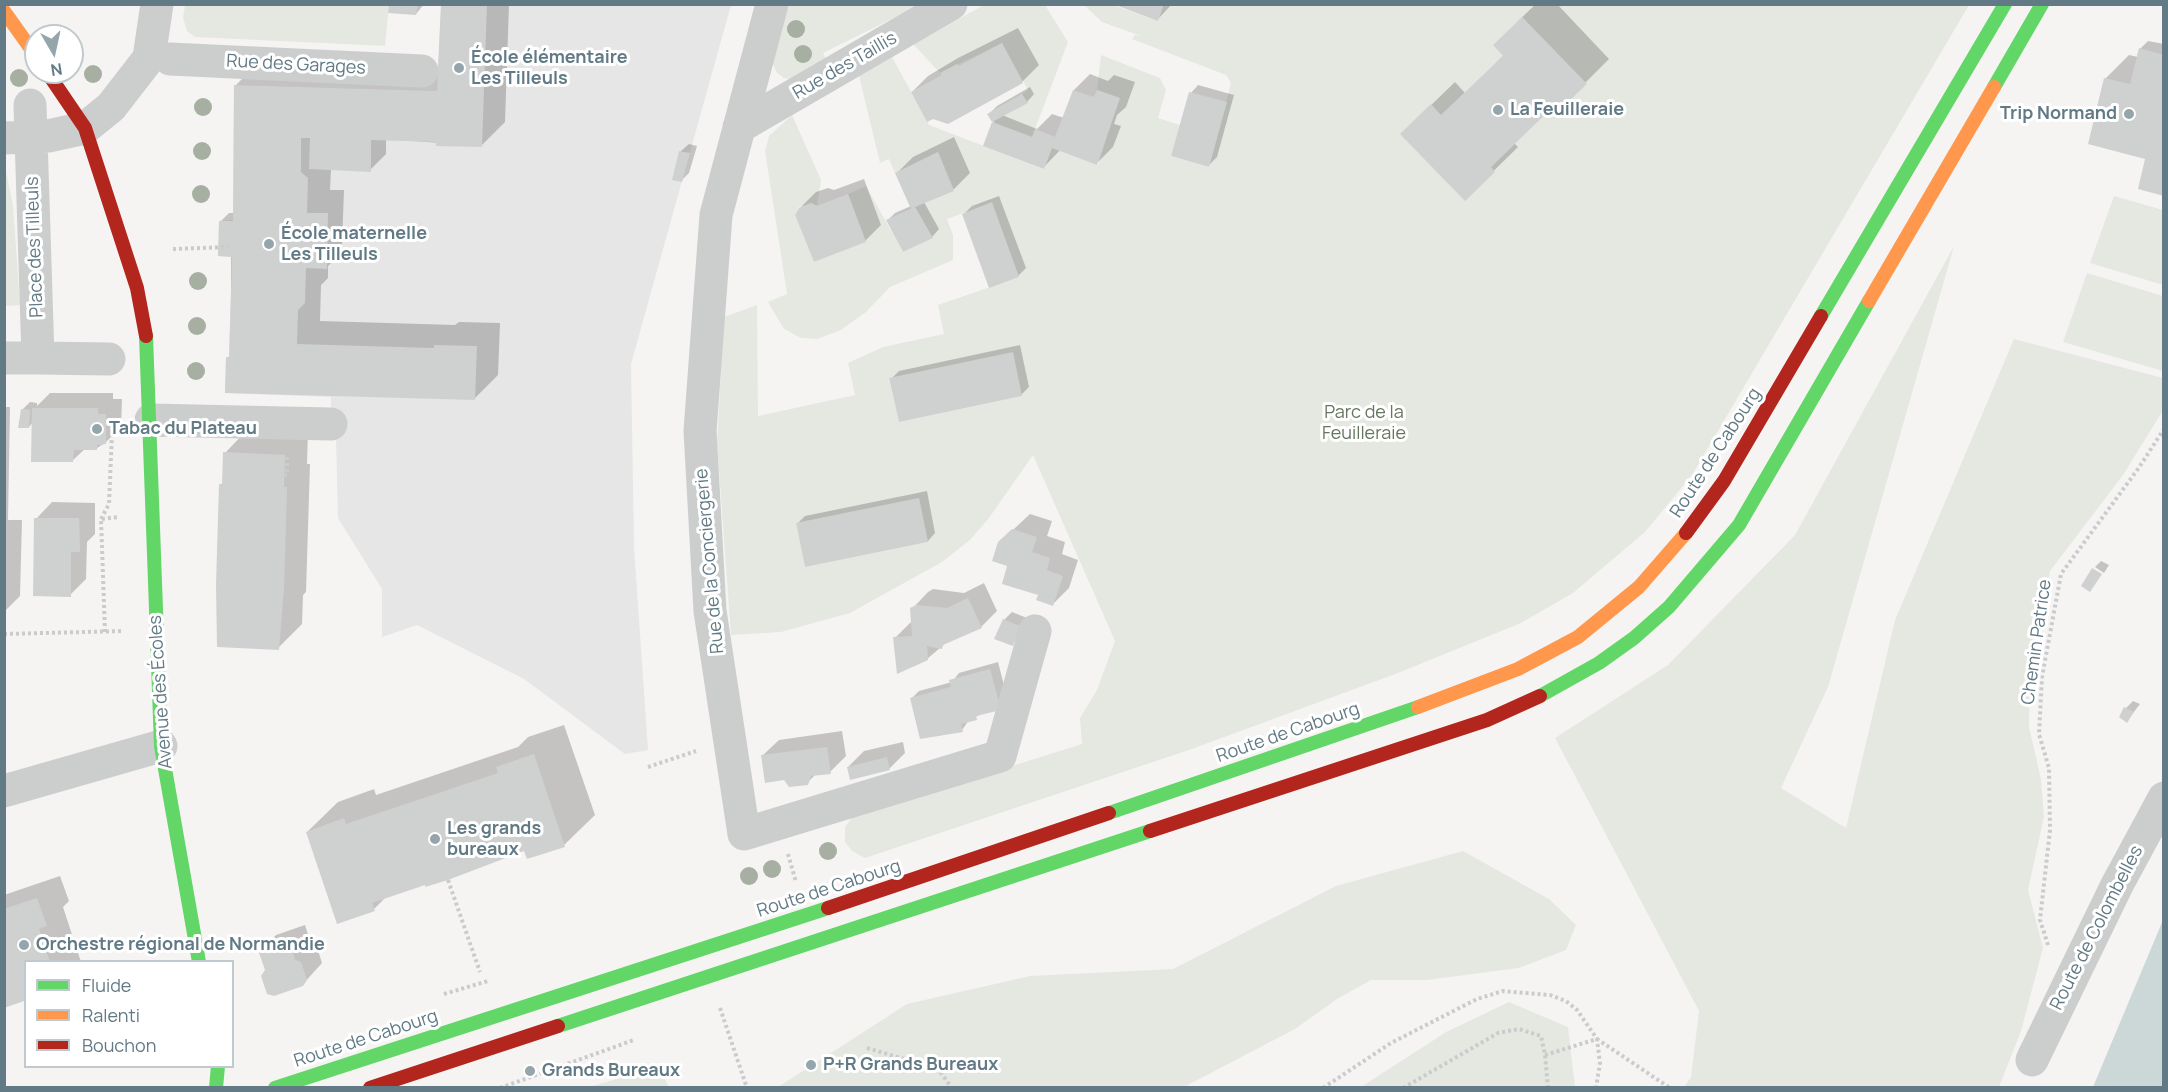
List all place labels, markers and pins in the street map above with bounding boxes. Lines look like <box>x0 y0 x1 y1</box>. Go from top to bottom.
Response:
place label: École élémentaire Les Tilleuls <box>471 47 628 90</box>
marker: École élémentaire Les Tilleuls <box>452 61 466 75</box>
place label: La Feuilleraie <box>1510 99 1624 121</box>
marker: La Feuilleraie <box>1491 103 1505 117</box>
place label: Trip Normand <box>2000 103 2117 125</box>
marker: Trip Normand <box>2122 107 2136 121</box>
place label: École maternelle Les Tilleuls <box>281 223 427 266</box>
marker: École maternelle Les Tilleuls <box>262 237 276 251</box>
place label: Tabac du Plateau <box>109 418 257 440</box>
marker: Tabac du Plateau <box>90 422 104 436</box>
place label: Les grands bureaux <box>447 818 541 860</box>
marker: Les grands bureaux <box>428 832 442 846</box>
place label: Orchestre régional de Normandie <box>36 934 325 956</box>
marker: Orchestre régional de Normandie <box>17 938 31 952</box>
place label: P+R Grands Bureaux <box>823 1054 998 1076</box>
marker: P+R Grands Bureaux <box>804 1058 818 1072</box>
place label: Grands Bureaux <box>542 1060 680 1082</box>
marker: Grands Bureaux <box>523 1064 537 1078</box>

